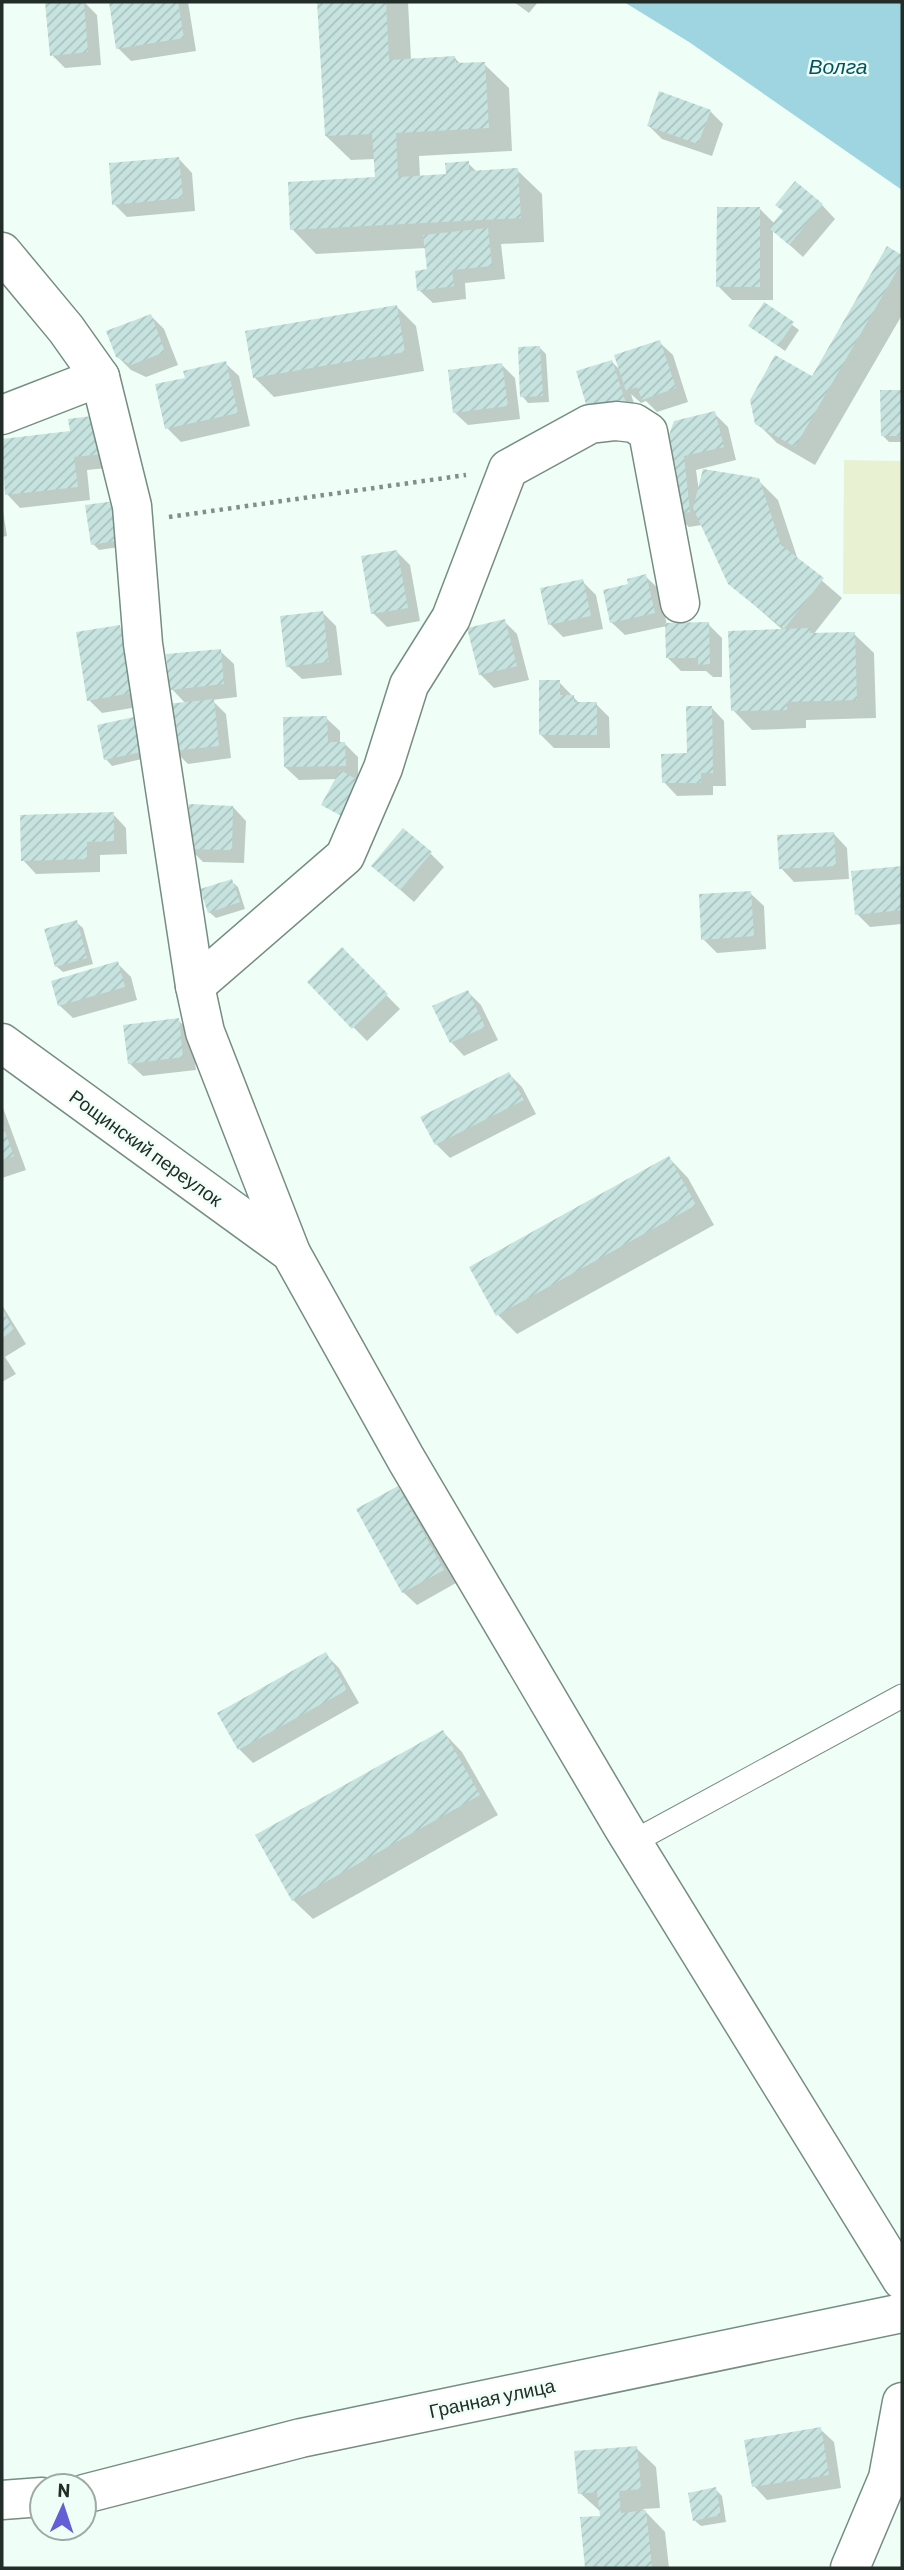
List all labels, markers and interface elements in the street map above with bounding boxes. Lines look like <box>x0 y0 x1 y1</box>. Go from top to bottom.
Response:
water label: Волга <box>809 53 867 78</box>
street label: Рощинский переулок <box>65 1085 228 1211</box>
street label: Гранная улица <box>427 2373 557 2422</box>
north arrow <box>28 2472 98 2542</box>
text: N <box>57 2478 71 2501</box>

